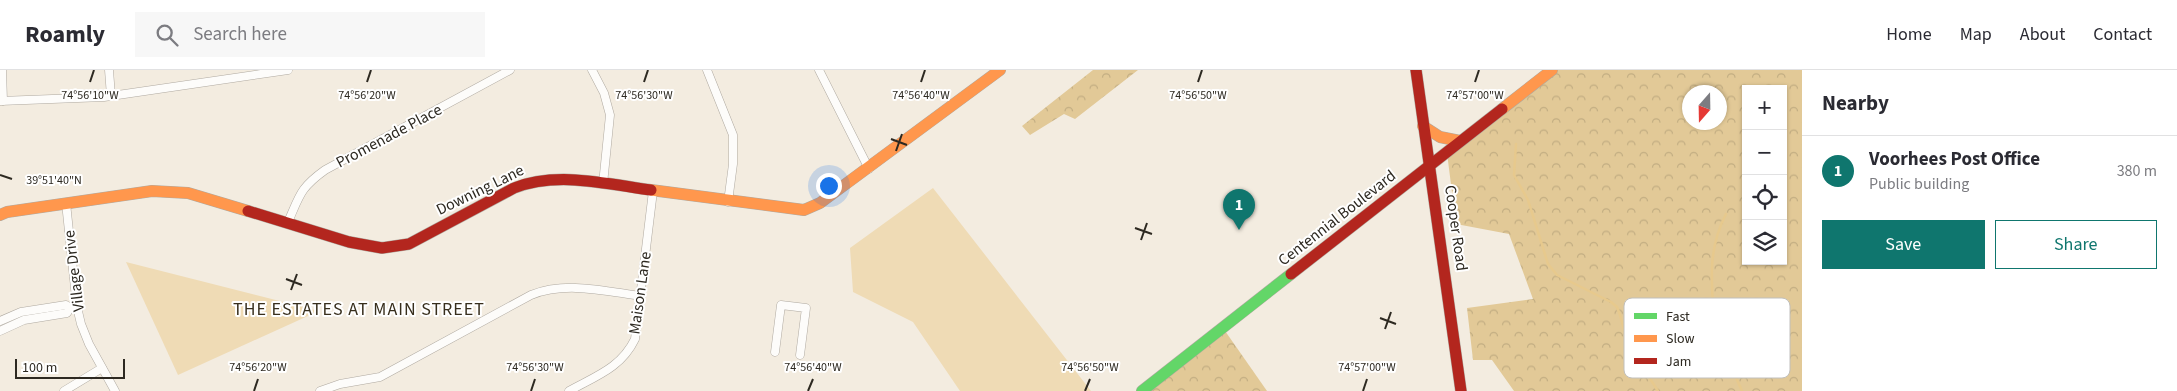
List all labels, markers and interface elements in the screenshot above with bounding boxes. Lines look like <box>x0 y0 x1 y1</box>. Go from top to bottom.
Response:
search box <box>135 12 485 57</box>
text: Roamly <box>25 17 105 52</box>
icon: search <box>153 21 181 49</box>
text: Search here <box>193 21 287 48</box>
text: Home <box>1886 22 1932 47</box>
text: Map <box>1960 22 1992 47</box>
text: About <box>2020 22 2065 47</box>
text: Contact <box>2093 22 2152 47</box>
north arrow <box>1682 85 1727 130</box>
map controls <box>1742 85 1787 265</box>
button: + <box>1742 85 1787 130</box>
text: 74°56'10"W <box>61 87 119 104</box>
text: 74°56'20"W <box>338 87 396 104</box>
text: 74°56'30"W <box>615 87 673 104</box>
text: 74°56'40"W <box>892 87 950 104</box>
text: 74°56'50"W <box>1169 87 1227 104</box>
text: 74°57'00"W <box>1446 87 1504 104</box>
text: Nearby <box>1822 88 1889 118</box>
street label: Promenade Place <box>332 99 446 173</box>
button: − <box>1742 130 1787 175</box>
text: Voorhees Post Office <box>1869 146 2040 173</box>
street label: Downing Lane <box>432 159 528 221</box>
text: 1 <box>1834 160 1842 182</box>
text: 380 m <box>2117 160 2157 182</box>
street label: Centennial Boulevard <box>1273 165 1401 271</box>
text: 39°51'40"N <box>26 172 82 189</box>
your location <box>816 173 842 199</box>
text: Public building <box>1869 173 1969 195</box>
button: locate <box>1742 175 1787 220</box>
street label: Cooper Road <box>1439 184 1473 272</box>
pin: 1 <box>1223 189 1255 230</box>
button: layers <box>1742 220 1787 265</box>
button: Save <box>1822 220 1985 269</box>
button: Share <box>1995 220 2157 269</box>
street label: Village Drive <box>58 229 90 313</box>
street label: Maison Lane <box>623 250 657 336</box>
district label: THE ESTATES AT MAIN STREET <box>233 297 485 322</box>
legend <box>1624 298 1790 378</box>
text: Fast <box>1666 307 1690 327</box>
text: Slow <box>1666 329 1695 349</box>
text: Jam <box>1666 352 1691 372</box>
scale bar <box>15 356 125 379</box>
text: 100 m <box>22 358 57 378</box>
text: 74°56'20"W <box>229 359 287 376</box>
text: 74°56'30"W <box>506 359 564 376</box>
text: 74°56'40"W <box>784 359 842 376</box>
text: 74°56'50"W <box>1061 359 1119 376</box>
text: 74°57'00"W <box>1338 359 1396 376</box>

